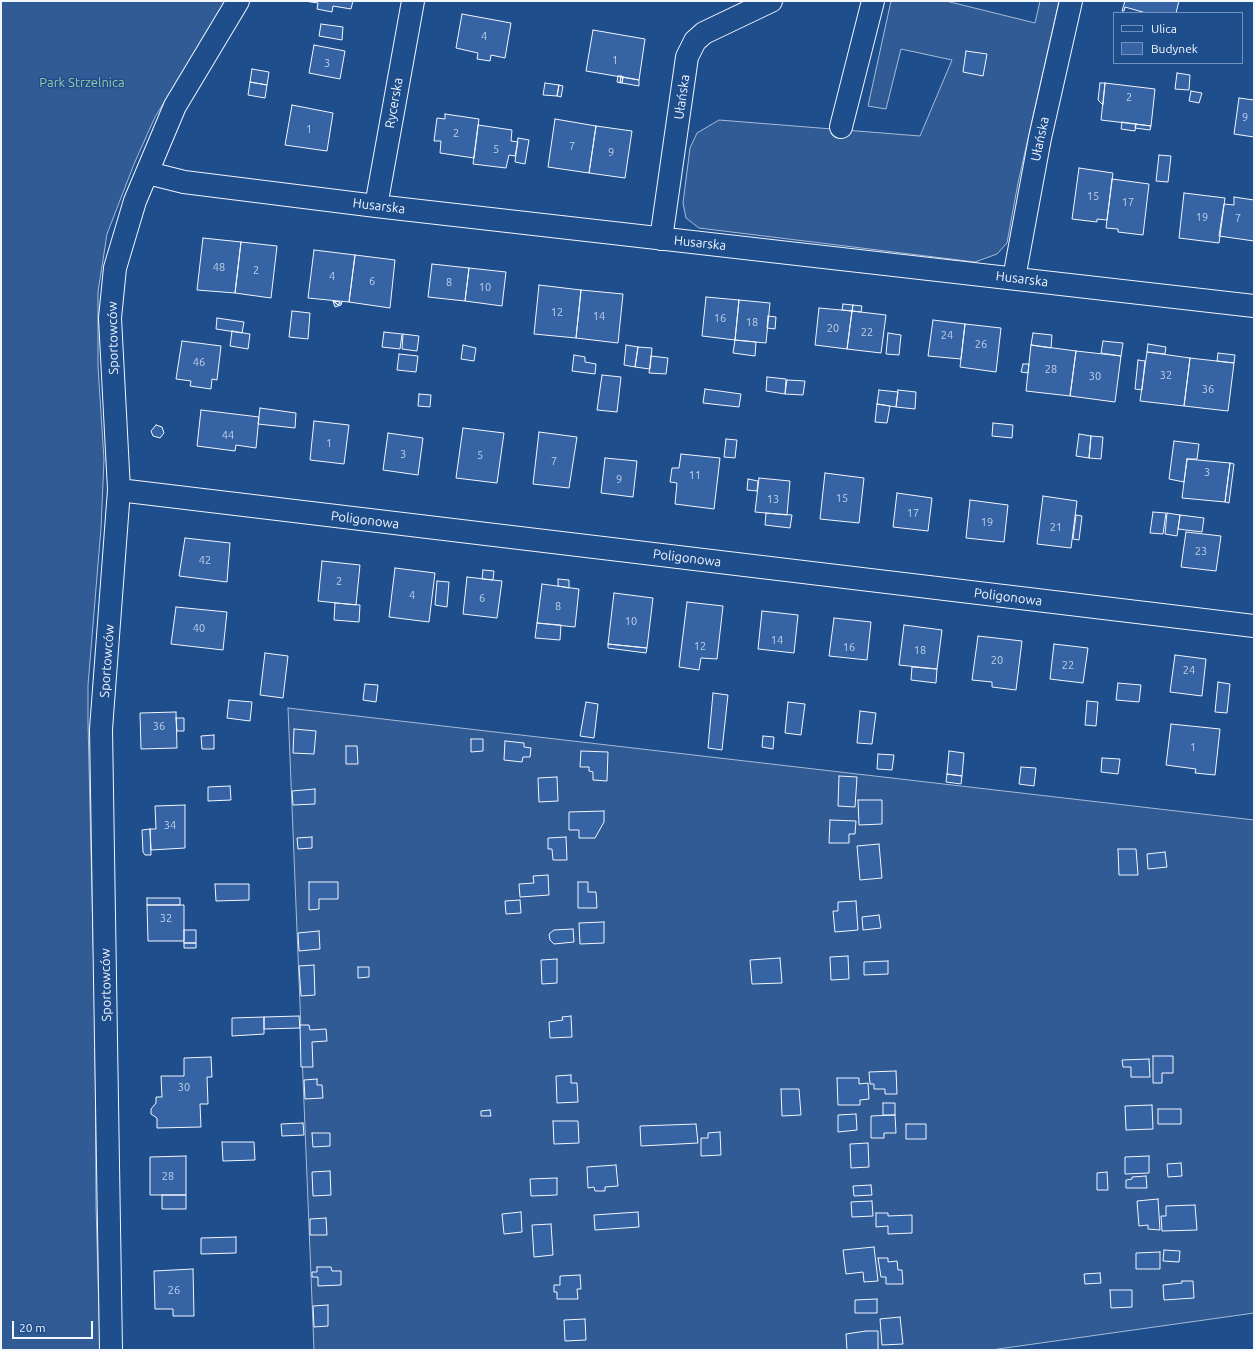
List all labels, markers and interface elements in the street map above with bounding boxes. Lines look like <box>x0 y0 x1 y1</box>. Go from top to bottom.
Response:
legend <box>1113 12 1243 64</box>
text: Ulica <box>1151 22 1177 35</box>
house number: 4 <box>481 29 487 43</box>
text: Budynek <box>1151 42 1198 55</box>
house number: 1 <box>612 53 618 67</box>
house number: 3 <box>324 56 330 70</box>
street label: Ułańska <box>671 73 693 121</box>
park label: Park Strzelnica <box>39 75 125 91</box>
street label: Rycerska <box>382 76 406 130</box>
house number: 2 <box>1126 90 1132 104</box>
house number: 9 <box>1242 110 1248 124</box>
street label: Ułańska <box>1028 115 1052 163</box>
house number: 1 <box>306 122 312 136</box>
house number: 2 <box>453 126 459 140</box>
house number: 7 <box>569 139 575 153</box>
house number: 5 <box>493 142 499 156</box>
house number: 9 <box>608 145 614 159</box>
house number: 15 <box>1087 189 1099 203</box>
street label: Husarska <box>352 195 406 217</box>
house number: 17 <box>1122 195 1134 209</box>
house number: 19 <box>1196 210 1208 224</box>
house number: 7 <box>1235 211 1241 225</box>
street label: Husarska <box>673 232 727 254</box>
house number: 48 <box>213 260 225 274</box>
house number: 2 <box>253 263 259 277</box>
street label: Husarska <box>995 268 1049 290</box>
house number: 4 <box>329 269 335 283</box>
house number: 6 <box>369 274 375 288</box>
house number: 8 <box>446 275 452 289</box>
house number: 10 <box>479 280 491 294</box>
street label: Sportowców <box>105 301 121 375</box>
house number: 12 <box>551 305 563 319</box>
house number: 14 <box>593 309 605 323</box>
house number: 16 <box>714 311 726 325</box>
house number: 18 <box>746 315 758 329</box>
house number: 20 <box>827 321 839 335</box>
house number: 22 <box>861 325 873 339</box>
house number: 24 <box>941 328 953 342</box>
house number: 26 <box>975 337 987 351</box>
house number: 46 <box>193 355 205 369</box>
house number: 28 <box>1045 362 1057 376</box>
house number: 32 <box>1160 368 1172 382</box>
house number: 30 <box>1089 369 1101 383</box>
house number: 36 <box>1202 382 1214 396</box>
house number: 44 <box>222 428 234 442</box>
house number: 1 <box>326 436 332 450</box>
house number: 3 <box>400 447 406 461</box>
house number: 5 <box>477 448 483 462</box>
house number: 7 <box>551 454 557 468</box>
house number: 3 <box>1204 465 1210 479</box>
house number: 11 <box>689 468 701 482</box>
house number: 9 <box>616 472 622 486</box>
house number: 15 <box>836 491 848 505</box>
house number: 13 <box>767 492 779 506</box>
house number: 17 <box>907 506 919 520</box>
street label: Poligonowa <box>330 508 400 532</box>
house number: 19 <box>981 515 993 529</box>
house number: 21 <box>1050 520 1062 534</box>
house number: 23 <box>1195 544 1207 558</box>
street label: Poligonowa <box>652 546 722 570</box>
house number: 42 <box>199 553 211 567</box>
house number: 2 <box>336 574 342 588</box>
street label: Poligonowa <box>973 585 1043 609</box>
house number: 4 <box>409 588 415 602</box>
house number: 6 <box>479 591 485 605</box>
house number: 8 <box>555 599 561 613</box>
house number: 10 <box>625 614 637 628</box>
house number: 40 <box>193 621 205 635</box>
street label: Sportowców <box>97 624 117 698</box>
house number: 14 <box>771 633 783 647</box>
house number: 12 <box>694 639 706 653</box>
house number: 16 <box>843 640 855 654</box>
house number: 18 <box>914 643 926 657</box>
house number: 20 <box>991 653 1003 667</box>
house number: 22 <box>1062 658 1074 672</box>
house number: 24 <box>1183 663 1195 677</box>
house number: 36 <box>153 719 165 733</box>
house number: 1 <box>1190 740 1196 754</box>
house number: 34 <box>164 818 176 832</box>
house number: 32 <box>160 911 172 925</box>
street label: Sportowców <box>98 948 114 1022</box>
house number: 30 <box>178 1080 190 1094</box>
house number: 28 <box>162 1169 174 1183</box>
house number: 26 <box>168 1283 180 1297</box>
scale bar <box>14 1313 95 1339</box>
text: 20 m <box>19 1321 46 1334</box>

